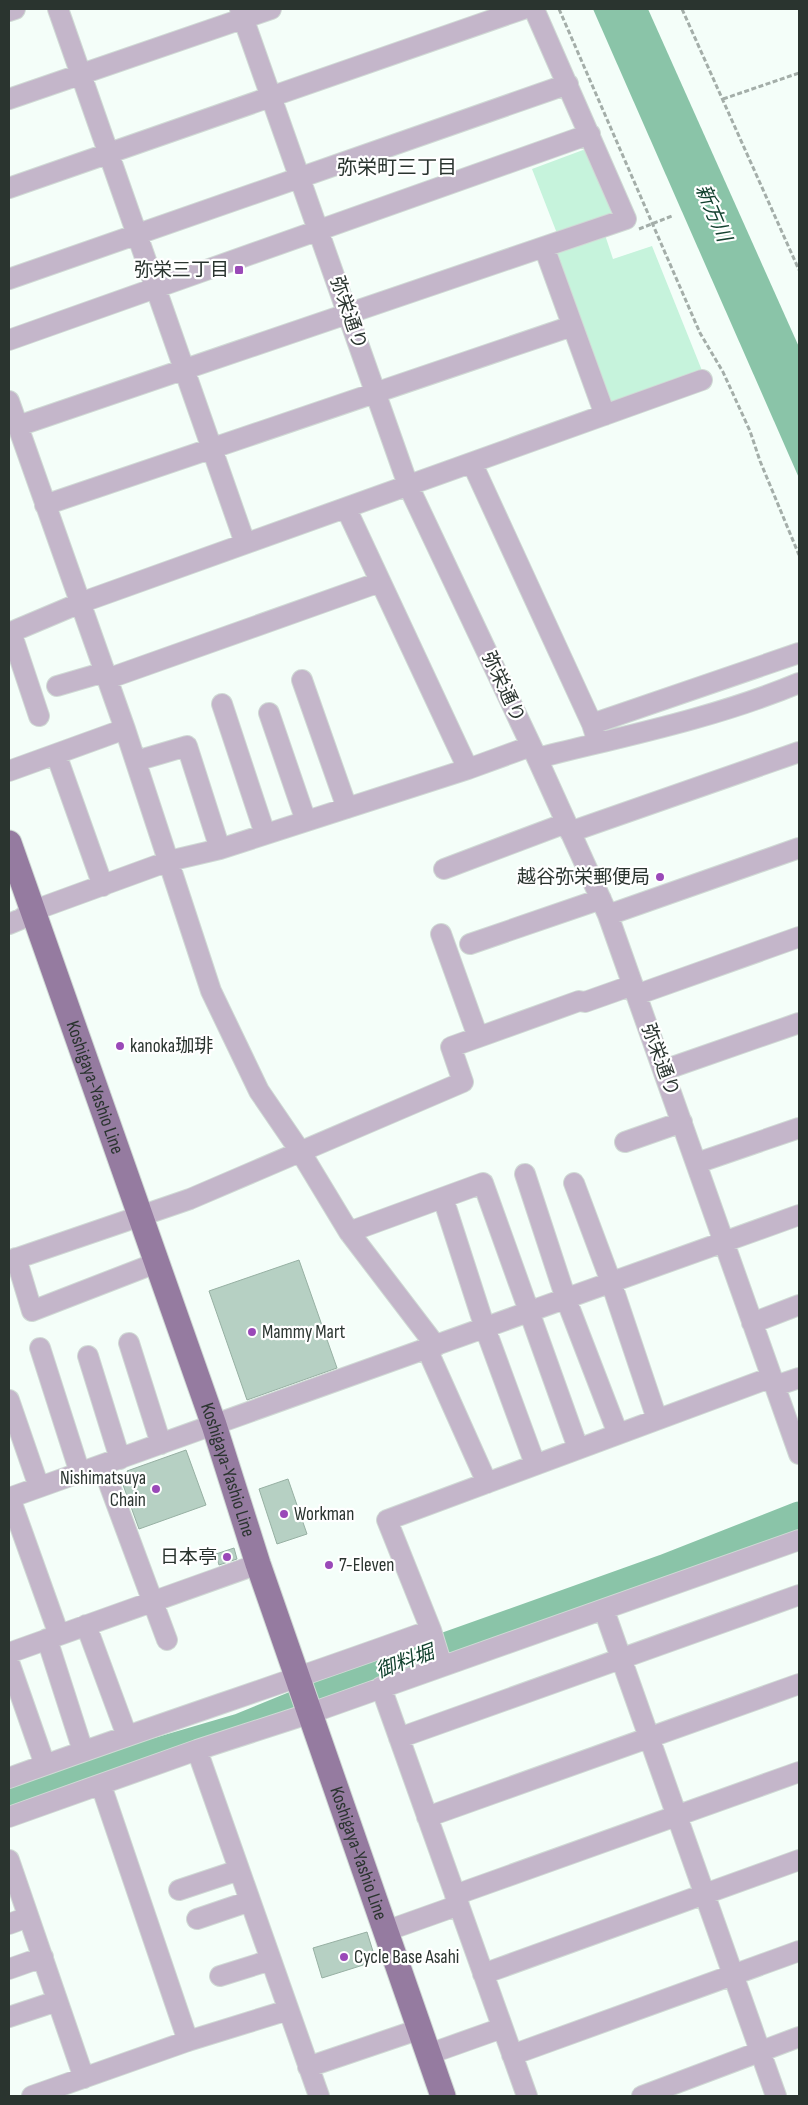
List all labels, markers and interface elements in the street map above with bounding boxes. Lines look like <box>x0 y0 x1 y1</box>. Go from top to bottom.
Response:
district label: 弥栄町三丁目 <box>337 156 457 180</box>
water label: 新方川 <box>690 181 737 247</box>
place label: 弥栄三丁目 <box>134 259 229 282</box>
marker: 弥栄三丁目 <box>233 264 245 276</box>
street label: 弥栄通り <box>325 273 371 353</box>
street label: 弥栄通り <box>477 648 529 726</box>
place label: 越谷弥栄郵便局 <box>517 866 650 889</box>
marker: 越谷弥栄郵便局 <box>654 871 666 883</box>
street label: Koshigaya-Yashio Line <box>61 1018 129 1157</box>
street label: 弥栄通り <box>636 1020 684 1100</box>
place label: kanoka珈琲 <box>130 1035 213 1058</box>
marker: kanoka珈琲 <box>114 1040 126 1052</box>
place label: Mammy Mart <box>262 1321 346 1344</box>
marker: Mammy Mart <box>246 1326 258 1338</box>
street label: Koshigaya-Yashio Line <box>196 1400 260 1540</box>
place label: Nishimatsuya Chain <box>60 1467 146 1512</box>
marker: Nishimatsuya Chain <box>150 1483 162 1495</box>
place label: Workman <box>294 1503 354 1526</box>
marker: Workman <box>278 1508 290 1520</box>
place label: 日本亭 <box>160 1546 217 1569</box>
marker: 日本亭 <box>221 1551 233 1563</box>
place label: 7-Eleven <box>339 1554 394 1577</box>
marker: 7-Eleven <box>323 1559 335 1571</box>
water label: 御料堀 <box>373 1639 440 1684</box>
street label: Koshigaya-Yashio Line <box>325 1783 392 1923</box>
place label: Cycle Base Asahi <box>354 1946 459 1969</box>
marker: Cycle Base Asahi <box>338 1951 350 1963</box>

